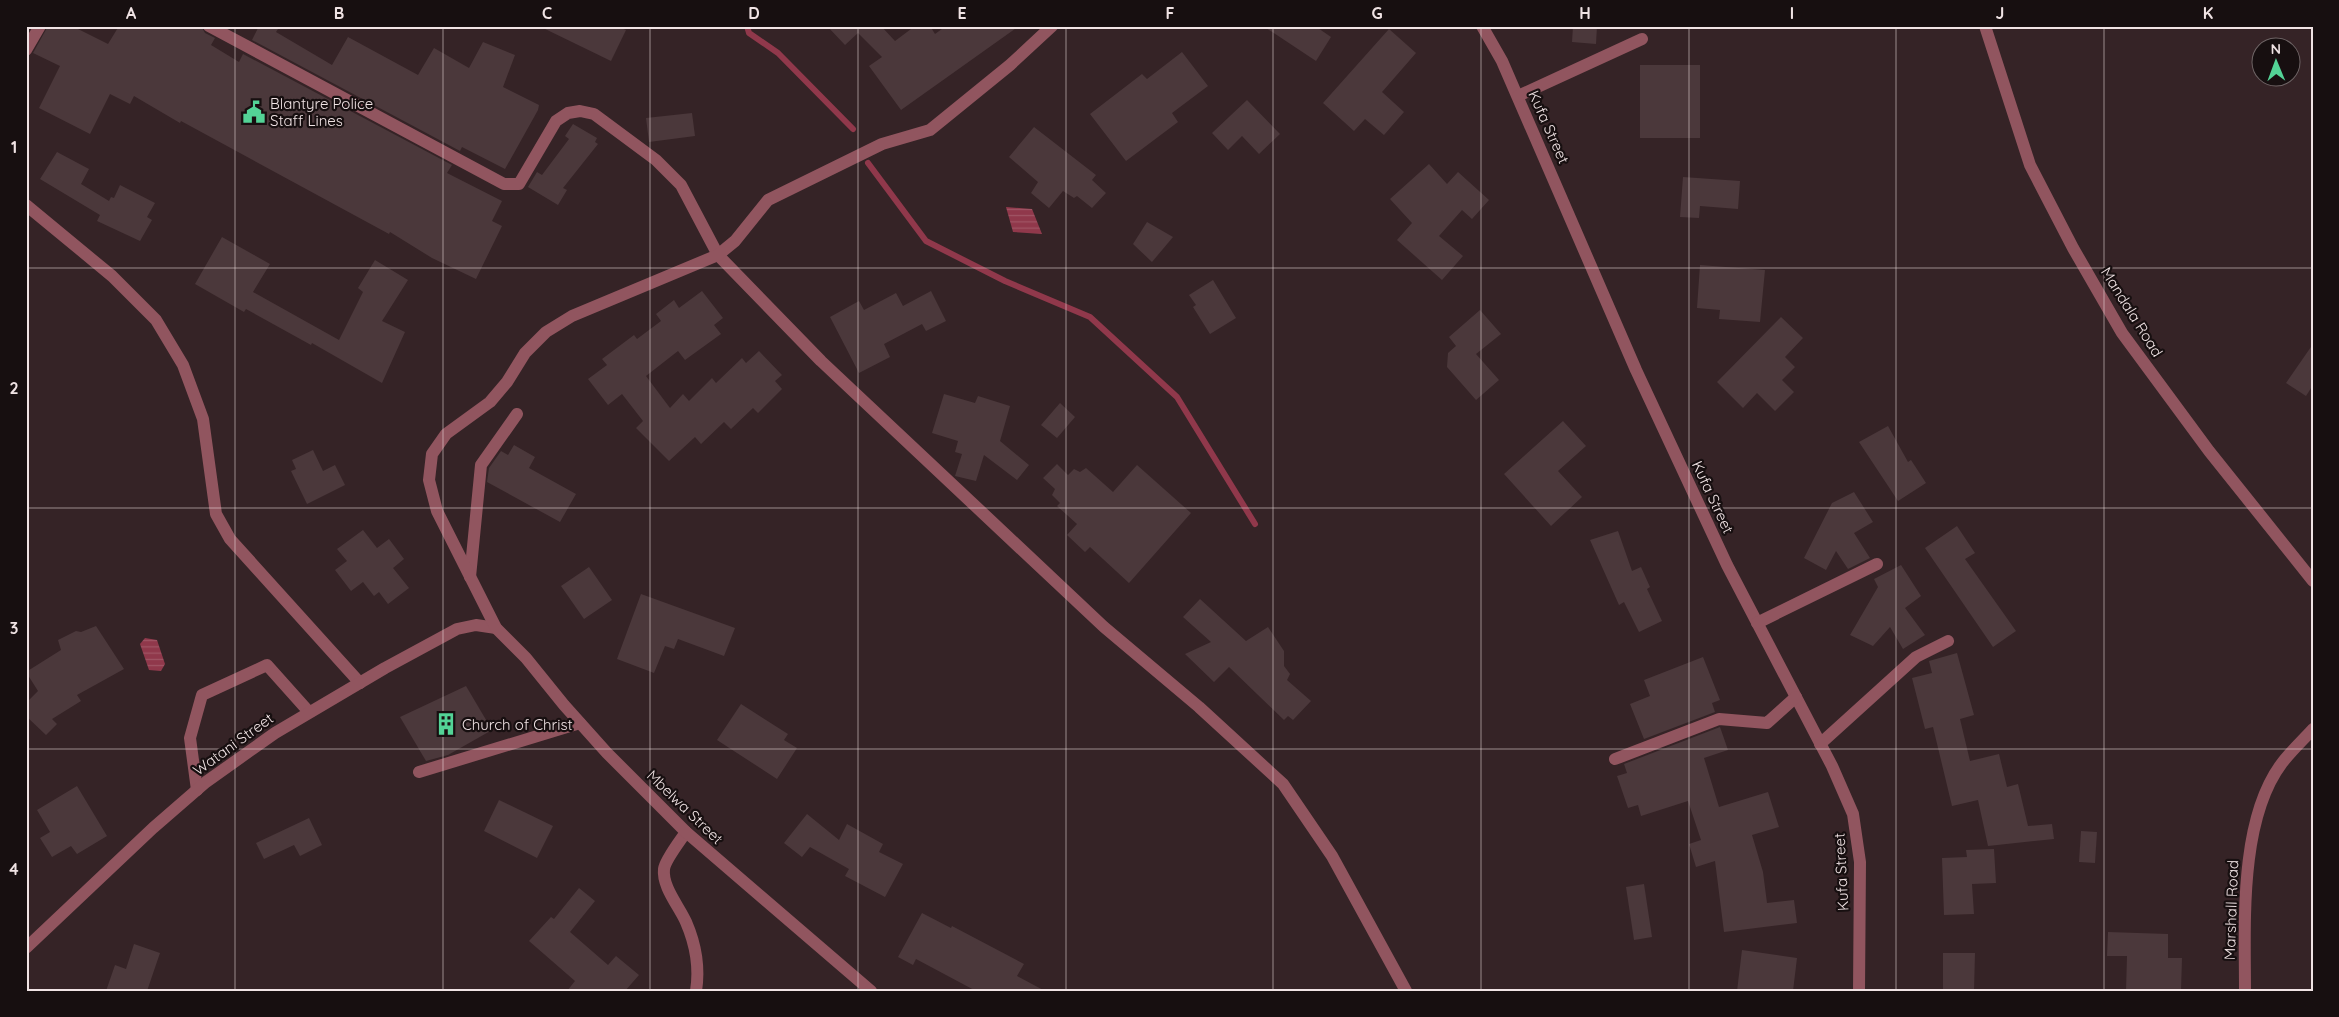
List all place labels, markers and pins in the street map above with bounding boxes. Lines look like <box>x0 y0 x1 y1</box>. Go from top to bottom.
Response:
place label: Blantyre Police Staff Lines <box>270 94 373 130</box>
public building icon: Blantyre Police Staff Lines <box>241 99 267 125</box>
building icon: Church of Christ <box>433 711 459 737</box>
place label: Church of Christ <box>462 715 573 734</box>

